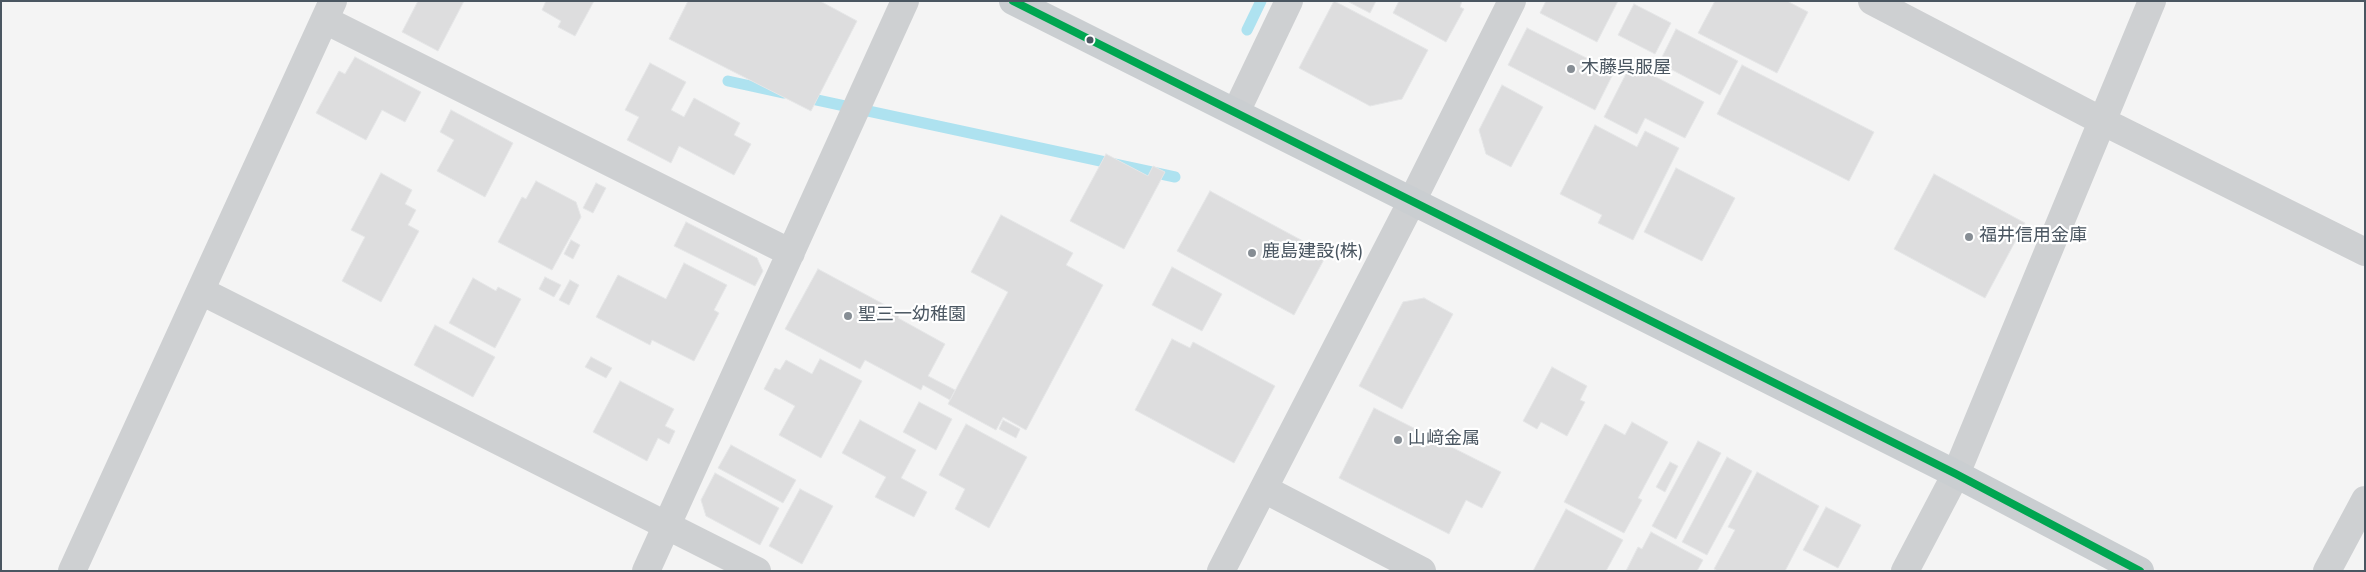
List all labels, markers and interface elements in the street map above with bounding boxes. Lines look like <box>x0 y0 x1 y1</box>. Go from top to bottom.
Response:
unlabelled marker <box>1085 35 1095 45</box>
place label: 木藤呉服屋 <box>1581 58 1671 80</box>
marker: 木藤呉服屋 <box>1565 63 1577 75</box>
place label: 福井信用金庫 <box>1979 226 2087 248</box>
marker: 福井信用金庫 <box>1963 231 1975 243</box>
place label: 鹿島建設(株) <box>1262 242 1363 264</box>
marker: 鹿島建設(株) <box>1246 247 1258 259</box>
place label: 聖三一幼稚園 <box>858 305 966 327</box>
marker: 聖三一幼稚園 <box>842 310 854 322</box>
place label: 山﨑金属 <box>1408 429 1480 451</box>
marker: 山﨑金属 <box>1392 434 1404 446</box>

